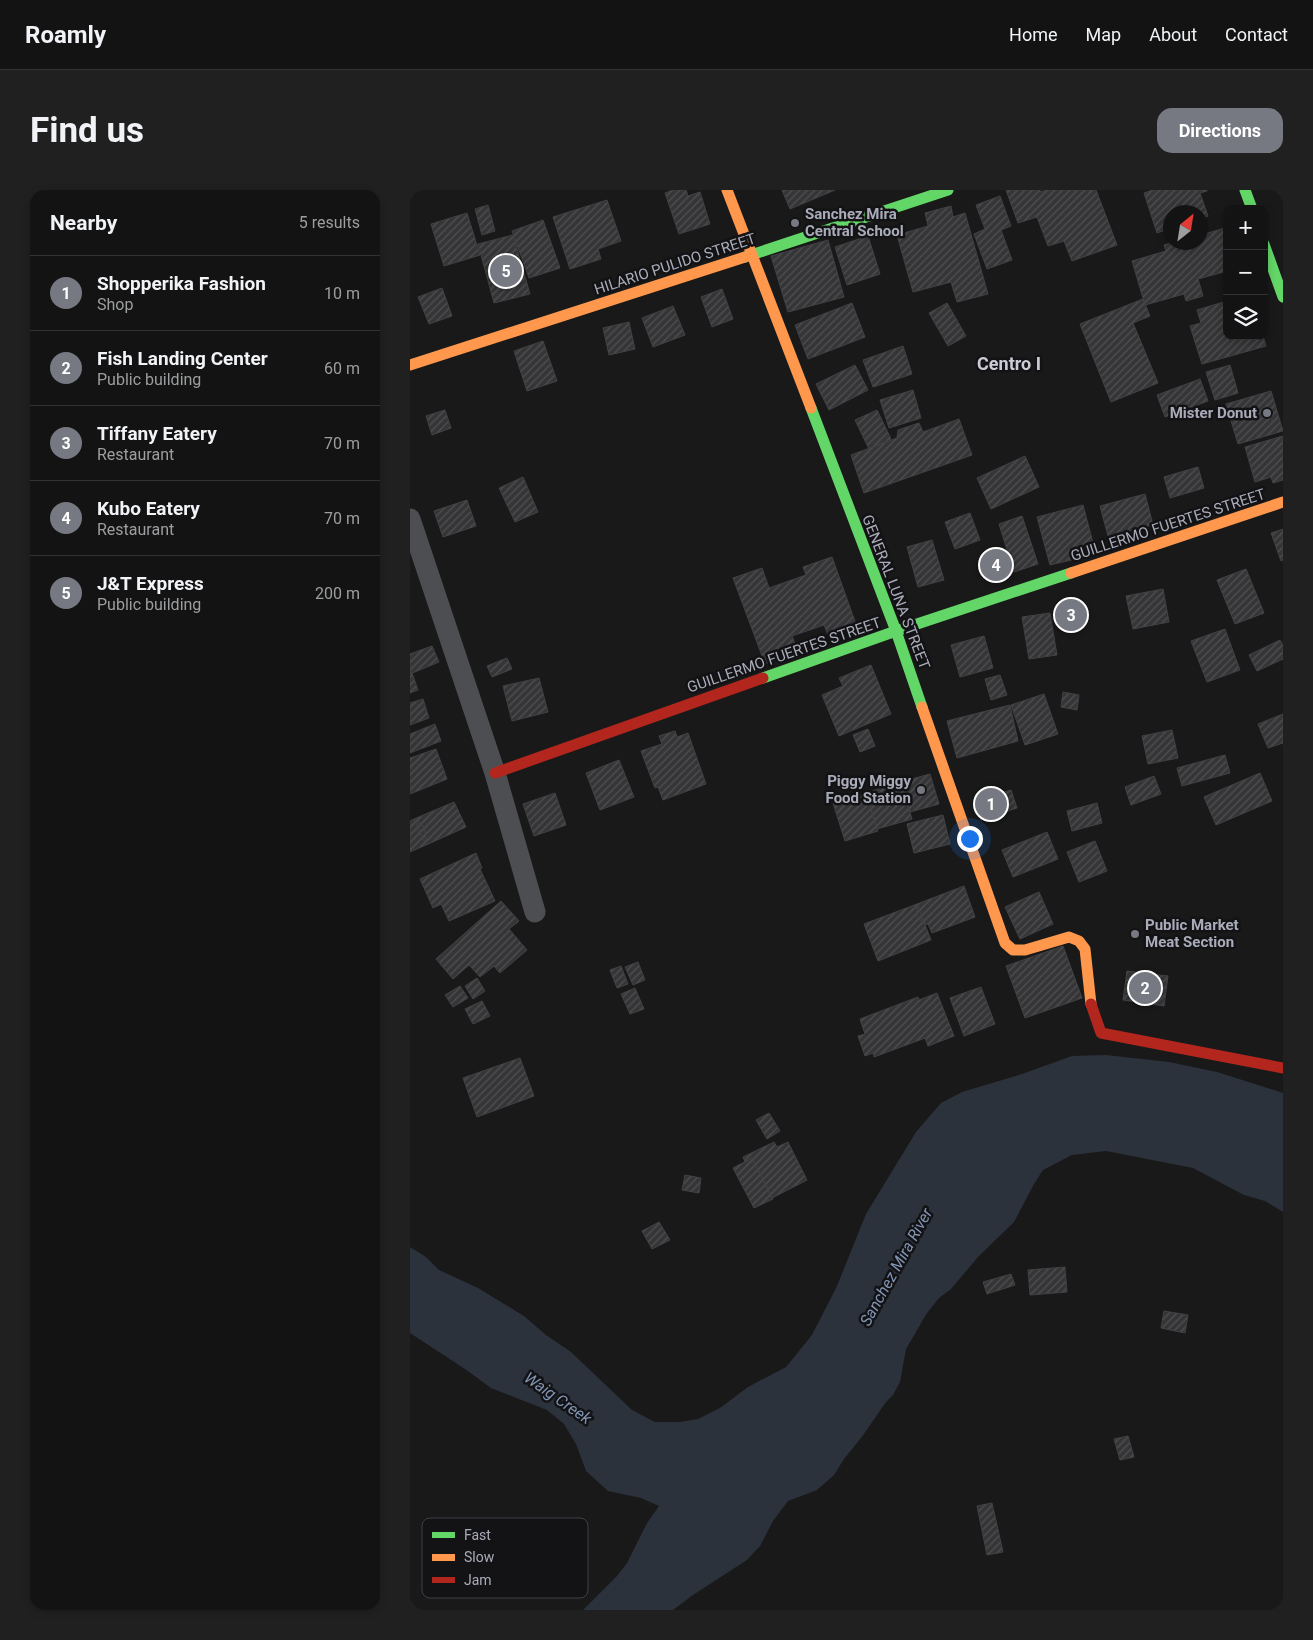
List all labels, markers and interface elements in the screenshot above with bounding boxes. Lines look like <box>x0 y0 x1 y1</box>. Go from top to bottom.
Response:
text: Roamly <box>25 21 106 49</box>
text: Home <box>1009 24 1058 45</box>
text: Map <box>1086 24 1121 45</box>
text: About <box>1149 24 1197 45</box>
text: Contact <box>1225 24 1288 45</box>
button: Directions <box>1157 108 1283 153</box>
text: Find us <box>30 110 144 151</box>
place label: Sanchez Mira Central School <box>805 205 904 240</box>
north arrow <box>1163 205 1208 250</box>
map controls <box>1223 205 1268 340</box>
button: + <box>1223 205 1268 250</box>
text: Nearby <box>50 211 117 235</box>
text: 5 results <box>299 213 360 232</box>
marker: Sanchez Mira Central School <box>789 217 801 229</box>
street label: HILARIO PULIDO STREET <box>592 229 758 299</box>
button: − <box>1223 250 1268 295</box>
pin: 5 <box>490 252 522 290</box>
text: Shopperika Fashion <box>97 272 266 295</box>
text: 1 <box>61 284 71 303</box>
text: 10 m <box>324 284 360 303</box>
text: Shop <box>97 295 133 314</box>
button: layers <box>1223 295 1268 340</box>
text: Fish Landing Center <box>97 347 268 370</box>
district label: Centro I <box>977 353 1041 374</box>
text: 2 <box>61 359 71 378</box>
text: 60 m <box>324 359 360 378</box>
text: Public building <box>97 370 201 389</box>
place label: Mister Donut <box>1170 404 1257 422</box>
marker: Mister Donut <box>1261 407 1273 419</box>
text: Tiffany Eatery <box>97 422 217 445</box>
text: 3 <box>61 434 71 453</box>
text: 70 m <box>324 434 360 453</box>
text: Restaurant <box>97 445 174 464</box>
street label: GUILLERMO FUERTES STREET <box>1068 485 1268 565</box>
text: Kubo Eatery <box>97 497 200 520</box>
text: 4 <box>61 509 71 528</box>
text: 70 m <box>324 509 360 528</box>
street label: GENERAL LUNA STREET <box>858 512 934 672</box>
text: Restaurant <box>97 520 174 539</box>
pin: 4 <box>980 546 1012 584</box>
text: J&T Express <box>97 572 204 595</box>
text: 5 <box>61 584 71 603</box>
text: 200 m <box>315 584 360 603</box>
text: Public building <box>97 595 201 614</box>
pin: 3 <box>1055 596 1087 634</box>
street label: GUILLERMO FUERTES STREET <box>685 613 883 697</box>
place label: Piggy Miggy Food Station <box>826 772 911 807</box>
marker: Piggy Miggy Food Station <box>915 784 927 796</box>
pin: 1 <box>975 785 1007 823</box>
your location <box>957 826 983 852</box>
place label: Public Market Meat Section <box>1145 916 1239 951</box>
marker: Public Market Meat Section <box>1129 928 1141 940</box>
pin: 2 <box>1129 969 1161 1007</box>
water label: Sanchez Mira River <box>856 1204 937 1329</box>
water label: Waig Creek <box>521 1368 596 1429</box>
legend <box>422 1518 588 1598</box>
text: Fast <box>464 1527 491 1543</box>
text: Slow <box>464 1549 495 1565</box>
text: Jam <box>464 1572 492 1588</box>

